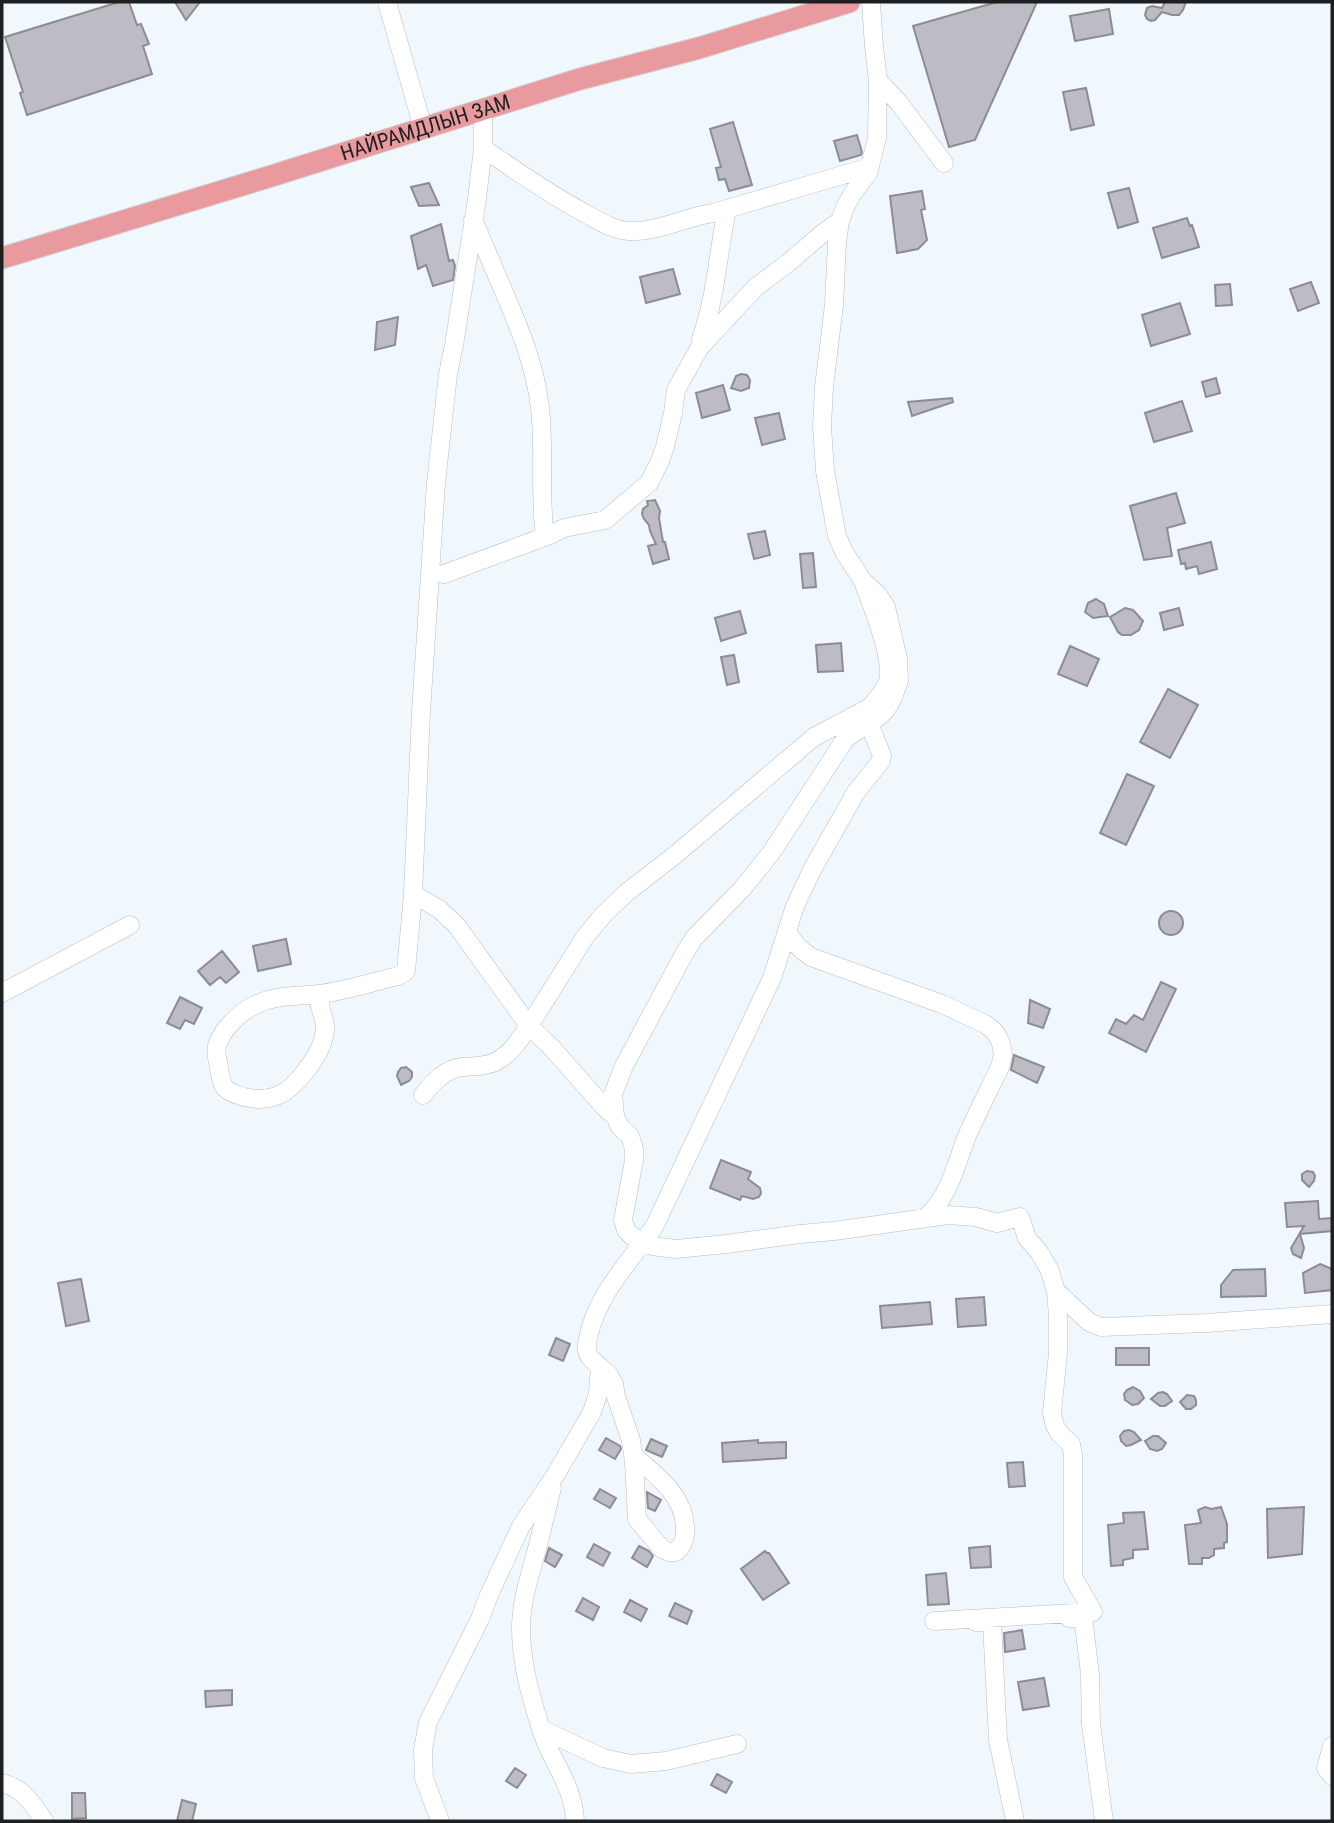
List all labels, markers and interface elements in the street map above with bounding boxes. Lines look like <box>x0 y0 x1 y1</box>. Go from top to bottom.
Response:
street label: НАЙРАМДЛЫН ЗАМ <box>338 90 513 165</box>

